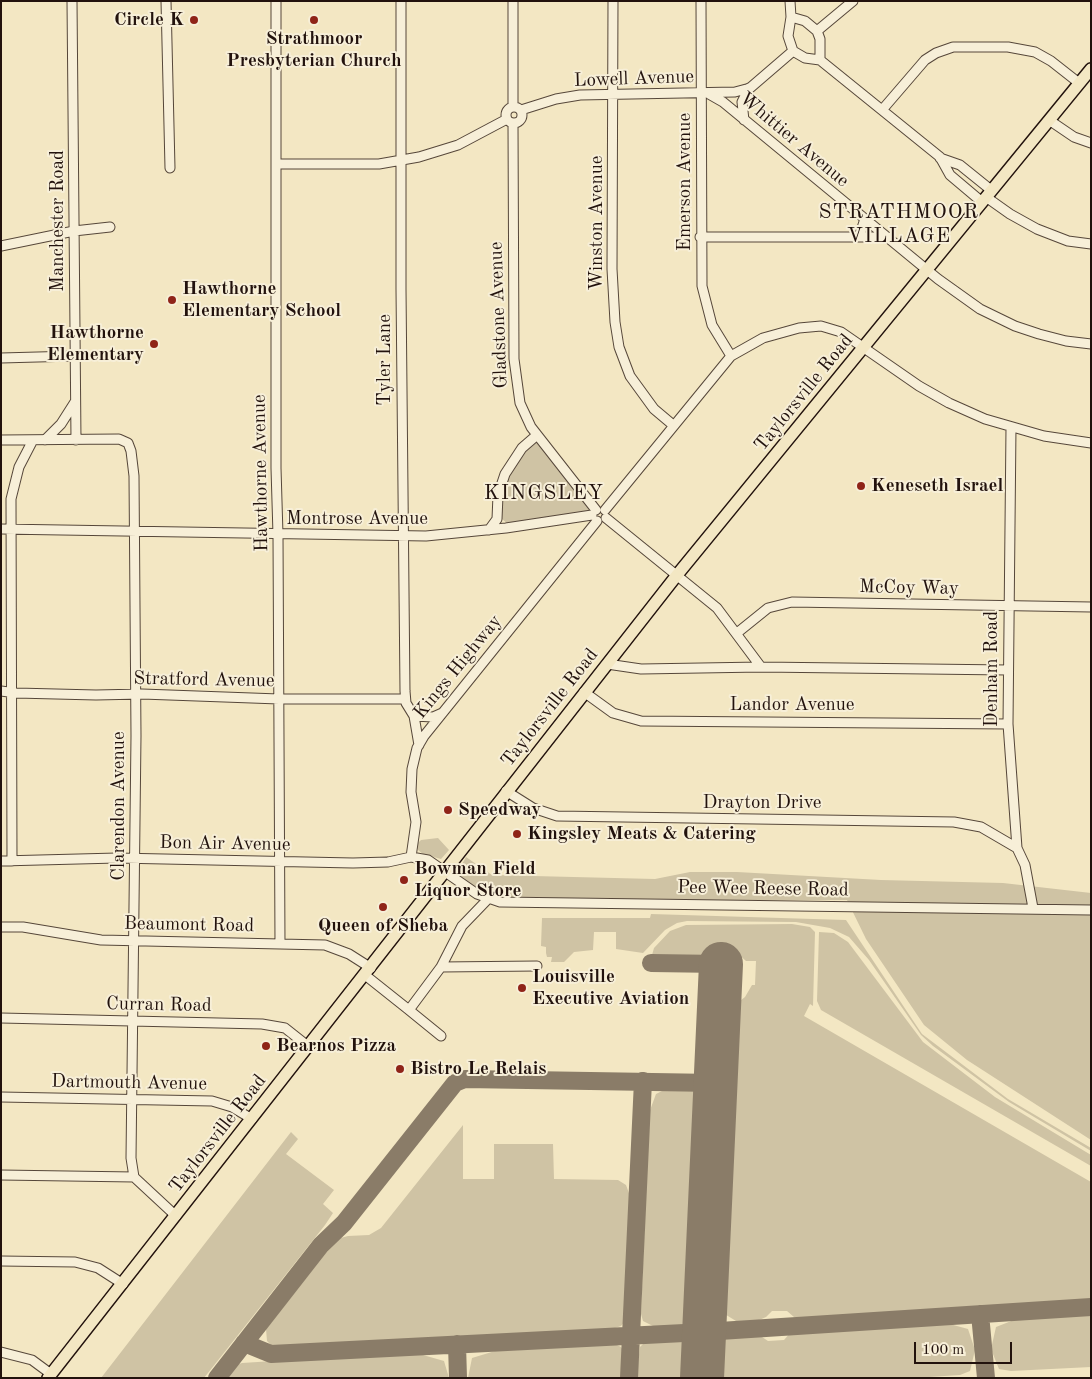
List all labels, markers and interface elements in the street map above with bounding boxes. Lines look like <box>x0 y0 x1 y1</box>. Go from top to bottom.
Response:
place label: Circle K <box>114 9 184 31</box>
marker: Circle K <box>188 14 200 26</box>
marker: Strathmoor Presbyterian Church <box>308 14 320 26</box>
place label: Strathmoor Presbyterian Church <box>226 28 402 72</box>
street label: Lowell Avenue <box>573 66 695 92</box>
street label: Whittier Avenue <box>734 87 854 193</box>
street label: Emerson Avenue <box>674 113 696 251</box>
street label: Manchester Road <box>47 150 69 292</box>
street label: Winston Avenue <box>586 155 608 291</box>
district label: STRATHMOOR VILLAGE <box>817 199 981 249</box>
street label: Gladstone Avenue <box>485 241 513 389</box>
place label: Hawthorne Elementary School <box>182 278 341 322</box>
marker: Hawthorne Elementary School <box>166 294 178 306</box>
street label: Tyler Lane <box>374 314 396 406</box>
place label: Hawthorne Elementary <box>47 322 144 366</box>
street label: Taylorsville Road <box>750 330 858 456</box>
marker: Hawthorne Elementary <box>148 338 160 350</box>
street label: Hawthorne Avenue <box>248 394 274 552</box>
place label: Keneseth Israel <box>871 475 1003 497</box>
district label: KINGSLEY <box>483 480 605 506</box>
marker: Keneseth Israel <box>855 480 867 492</box>
street label: Montrose Avenue <box>286 508 428 530</box>
street label: McCoy Way <box>859 576 959 600</box>
street label: Kings Highway <box>409 610 507 724</box>
street label: Denham Road <box>981 611 1003 727</box>
street label: Taylorsville Road <box>497 644 603 772</box>
street label: Stratford Avenue <box>133 667 275 693</box>
street label: Landor Avenue <box>729 694 855 716</box>
street label: Clarendon Avenue <box>108 731 130 881</box>
street label: Drayton Drive <box>702 792 822 814</box>
place label: Speedway <box>458 799 541 821</box>
marker: Speedway <box>442 804 454 816</box>
place label: Kingsley Meats & Catering <box>527 823 756 845</box>
marker: Kingsley Meats & Catering <box>511 828 523 840</box>
street label: Bon Air Avenue <box>159 831 291 857</box>
place label: Bowman Field Liquor Store <box>414 858 536 902</box>
marker: Bowman Field Liquor Store <box>398 874 410 886</box>
street label: Pee Wee Reese Road <box>677 876 849 902</box>
marker: Queen of Sheba <box>377 901 389 913</box>
street label: Beaumont Road <box>124 912 254 938</box>
place label: Queen of Sheba <box>318 915 448 937</box>
place label: Louisville Executive Aviation <box>532 966 689 1010</box>
marker: Louisville Executive Aviation <box>516 982 528 994</box>
street label: Curran Road <box>106 993 212 1017</box>
place label: Bearnos Pizza <box>276 1035 396 1057</box>
marker: Bearnos Pizza <box>260 1040 272 1052</box>
place label: Bistro Le Relais <box>410 1058 546 1080</box>
marker: Bistro Le Relais <box>394 1063 406 1075</box>
street label: Dartmouth Avenue <box>51 1070 207 1096</box>
street label: Taylorsville Road <box>165 1070 271 1198</box>
scale bar <box>917 1332 1014 1364</box>
text: 100 m <box>922 1343 964 1358</box>

